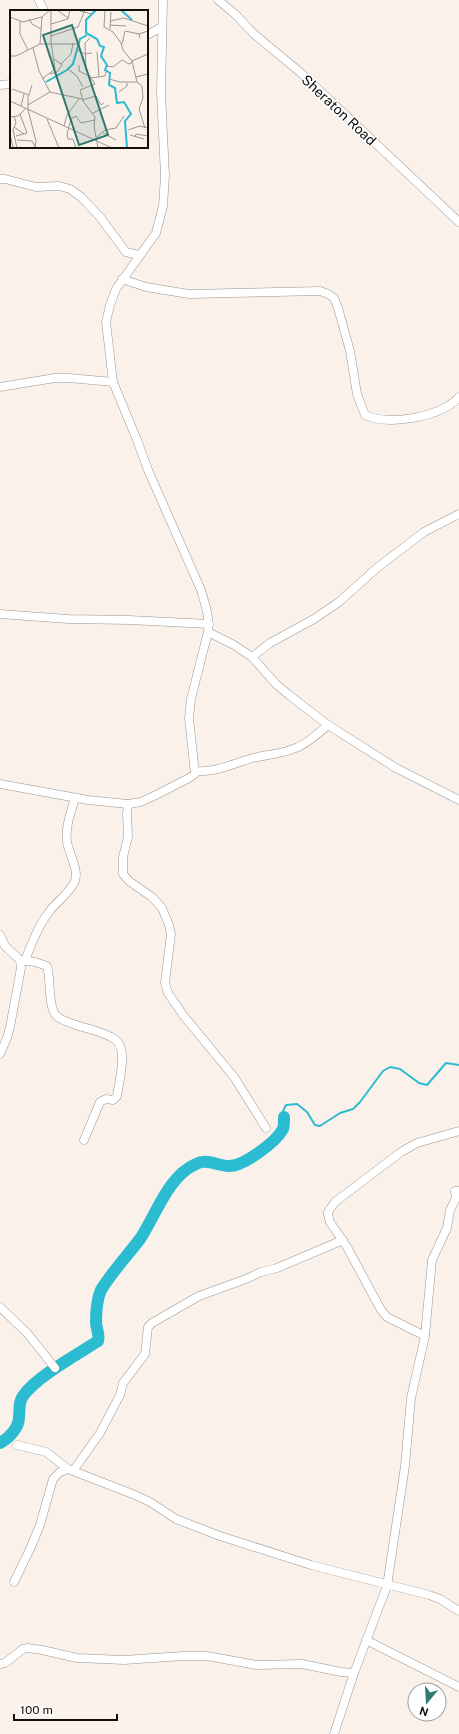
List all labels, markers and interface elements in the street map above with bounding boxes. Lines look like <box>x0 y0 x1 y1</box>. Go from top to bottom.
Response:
inset map <box>10 10 148 148</box>
street label: Sheraton Road <box>298 71 380 149</box>
north arrow <box>407 1682 447 1722</box>
scale bar <box>14 1696 117 1722</box>
text: 100 m <box>20 1703 53 1717</box>
text: N <box>418 1704 430 1719</box>

